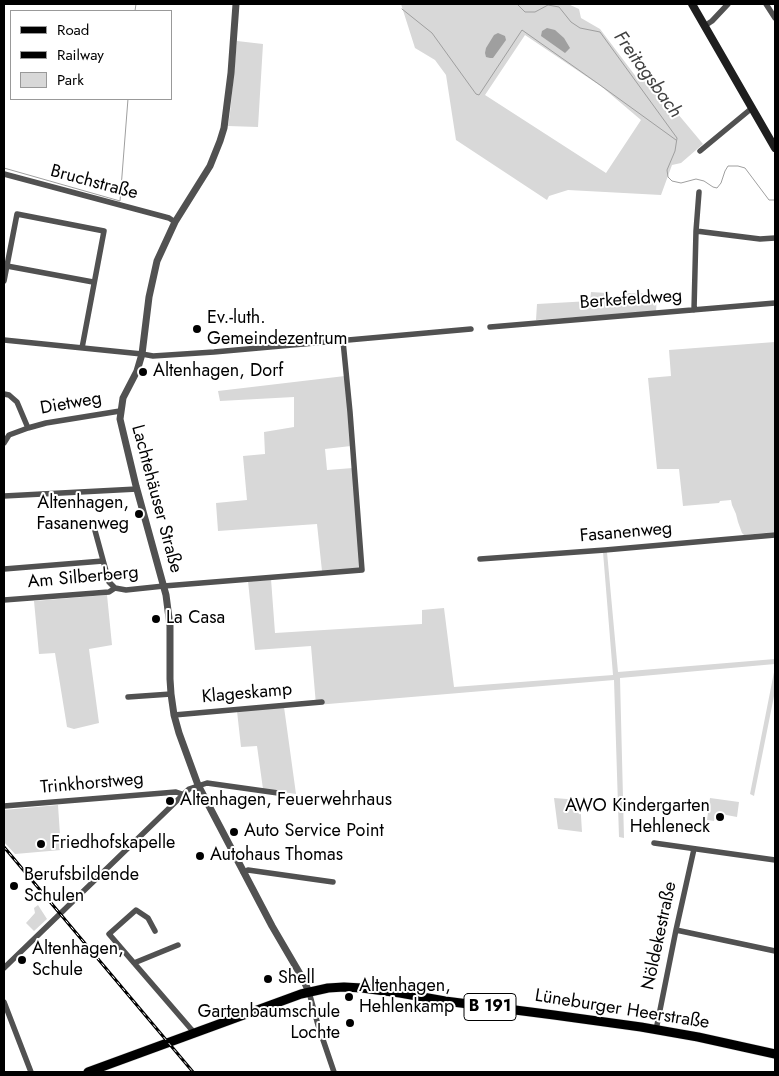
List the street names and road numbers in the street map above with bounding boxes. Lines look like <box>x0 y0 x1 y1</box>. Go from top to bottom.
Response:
street label: Bruchstraße <box>48 161 140 205</box>
street label: Berkefeldweg <box>579 286 683 314</box>
street label: Dietweg <box>39 388 103 420</box>
street label: Lachtehäuser Straße <box>126 423 186 575</box>
street label: Fasanenweg <box>579 518 673 548</box>
street label: Am Silberberg <box>27 562 139 594</box>
street label: Klageskamp <box>201 679 293 709</box>
street label: Trinkhorstweg <box>39 769 145 799</box>
street label: Nöldekestraße <box>638 880 682 992</box>
street label: Lüneburger Heerstraße <box>533 986 711 1034</box>
road number: B 191 <box>464 994 516 1020</box>

